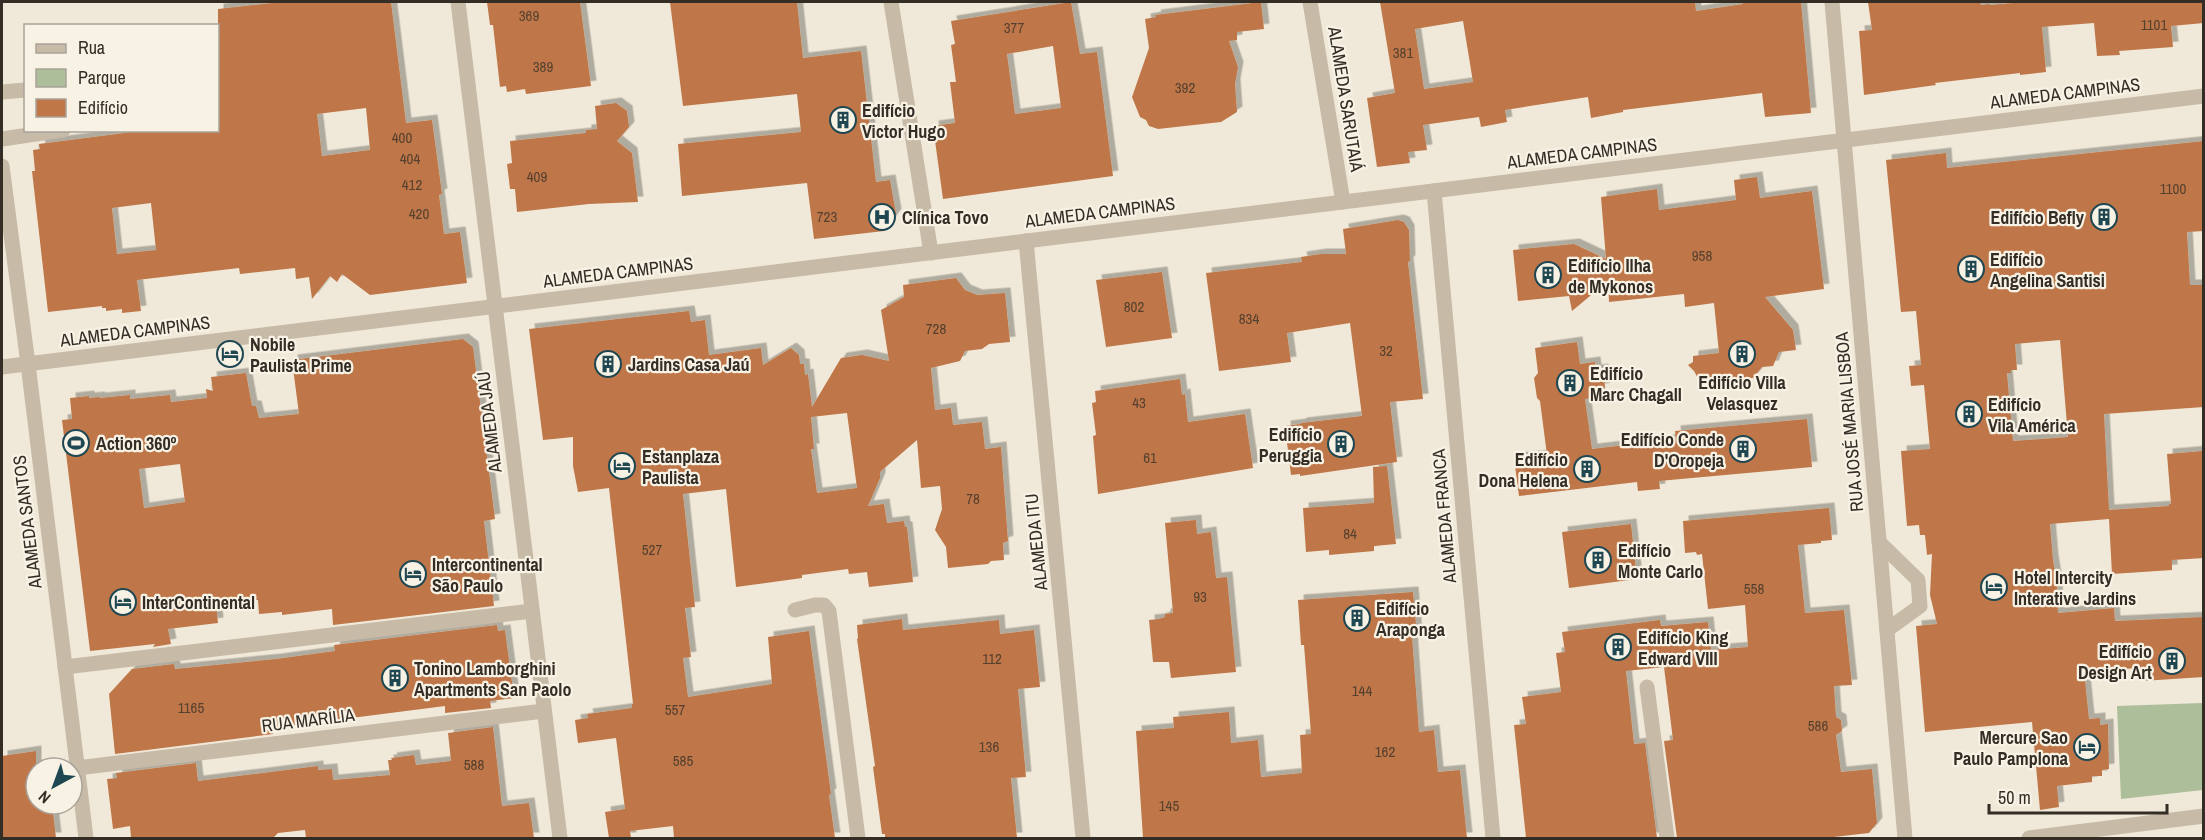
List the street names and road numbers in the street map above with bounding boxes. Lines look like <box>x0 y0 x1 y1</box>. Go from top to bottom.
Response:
street label: ALAMEDA SARUTAIÁ <box>1322 24 1370 173</box>
street label: ALAMEDA CAMPINAS <box>1988 71 2142 115</box>
street label: ALAMEDA CAMPINAS <box>1505 131 1659 175</box>
street label: ALAMEDA CAMPINAS <box>1023 190 1177 234</box>
street label: ALAMEDA CAMPINAS <box>541 250 695 294</box>
street label: ALAMEDA CAMPINAS <box>58 309 212 353</box>
street label: RUA JOSÉ MARIA LISBOA <box>1829 331 1869 513</box>
street label: ALAMEDA JAÚ <box>470 370 508 475</box>
street label: ALAMEDA FRANCA <box>1426 448 1462 585</box>
street label: ALAMEDA SANTOS <box>6 454 48 591</box>
street label: ALAMEDA ITU <box>1018 492 1054 593</box>
street label: RUA MARÍLIA <box>260 702 356 738</box>

